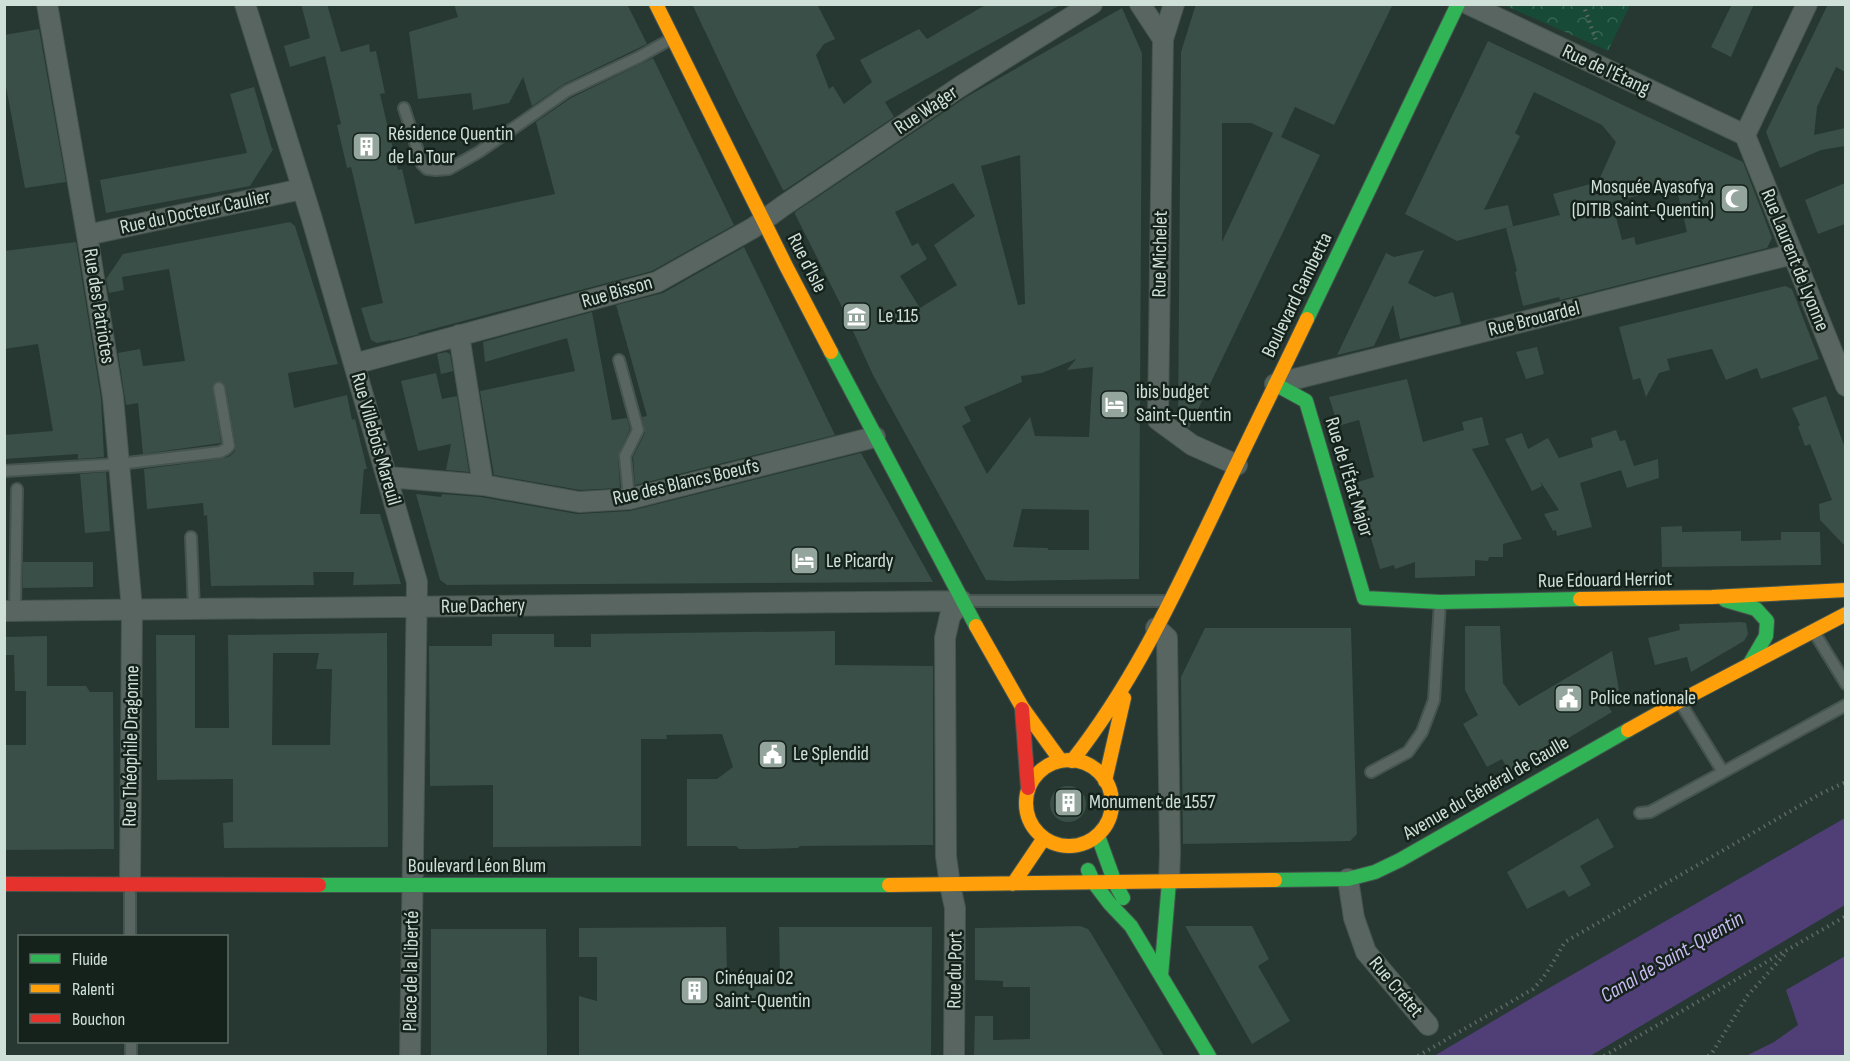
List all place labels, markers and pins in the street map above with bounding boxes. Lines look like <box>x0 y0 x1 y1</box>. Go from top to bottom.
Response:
place label: Résidence Quentin de La Tour <box>388 122 513 169</box>
building icon: Résidence Quentin de La Tour <box>351 130 383 162</box>
place label: Mosquée Ayasofya (DITIB Saint-Quentin) <box>1572 175 1714 222</box>
mosque icon: Mosquée Ayasofya (DITIB Saint-Quentin) <box>1719 183 1751 215</box>
museum icon: Le 115 <box>841 300 873 332</box>
place label: Le 115 <box>878 304 918 328</box>
place label: ibis budget Saint-Quentin <box>1136 380 1231 427</box>
hotel icon: ibis budget Saint-Quentin <box>1099 388 1131 420</box>
hotel icon: Le Picardy <box>789 545 821 577</box>
place label: Le Picardy <box>826 549 894 573</box>
public building icon: Police nationale <box>1553 682 1585 714</box>
place label: Police nationale <box>1590 686 1696 710</box>
public building icon: Le Splendid <box>756 738 788 770</box>
place label: Le Splendid <box>793 742 869 766</box>
building icon: Monument de 1557 <box>1052 786 1084 818</box>
place label: Monument de 1557 <box>1089 790 1215 814</box>
place label: Cinéquai 02 Saint-Quentin <box>715 966 810 1013</box>
building icon: Cinéquai 02 Saint-Quentin <box>678 974 710 1006</box>

